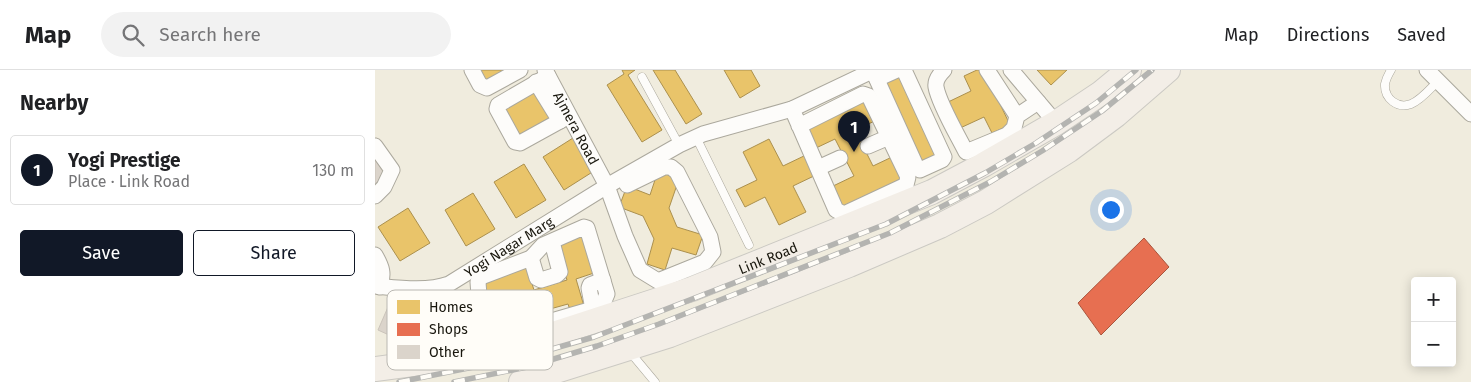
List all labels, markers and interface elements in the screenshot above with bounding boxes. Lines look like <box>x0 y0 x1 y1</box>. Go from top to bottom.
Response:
search box <box>101 12 451 57</box>
text: Map <box>25 21 71 49</box>
icon: search <box>119 21 147 49</box>
text: Search here <box>159 23 261 46</box>
text: Map <box>1224 24 1259 46</box>
text: Directions <box>1287 24 1369 46</box>
text: Saved <box>1397 24 1446 46</box>
street label: Ajmera Road <box>549 89 602 168</box>
text: Nearby <box>20 90 88 116</box>
pin: 1 <box>838 111 870 152</box>
text: Yogi Prestige <box>68 149 180 172</box>
text: 1 <box>33 161 41 180</box>
text: 130 m <box>312 161 354 180</box>
text: Place · Link Road <box>68 172 190 191</box>
your location <box>1098 197 1124 223</box>
street label: Yogi Nagar Marg <box>461 213 557 281</box>
button: Save <box>20 230 183 276</box>
button: Share <box>193 230 355 276</box>
street label: Link Road <box>736 239 800 278</box>
map controls <box>1411 277 1456 367</box>
button: + <box>1411 277 1456 322</box>
legend <box>387 290 553 370</box>
text: Homes <box>429 299 473 316</box>
text: Shops <box>429 321 468 338</box>
button: − <box>1411 322 1456 367</box>
text: Other <box>429 344 466 361</box>

